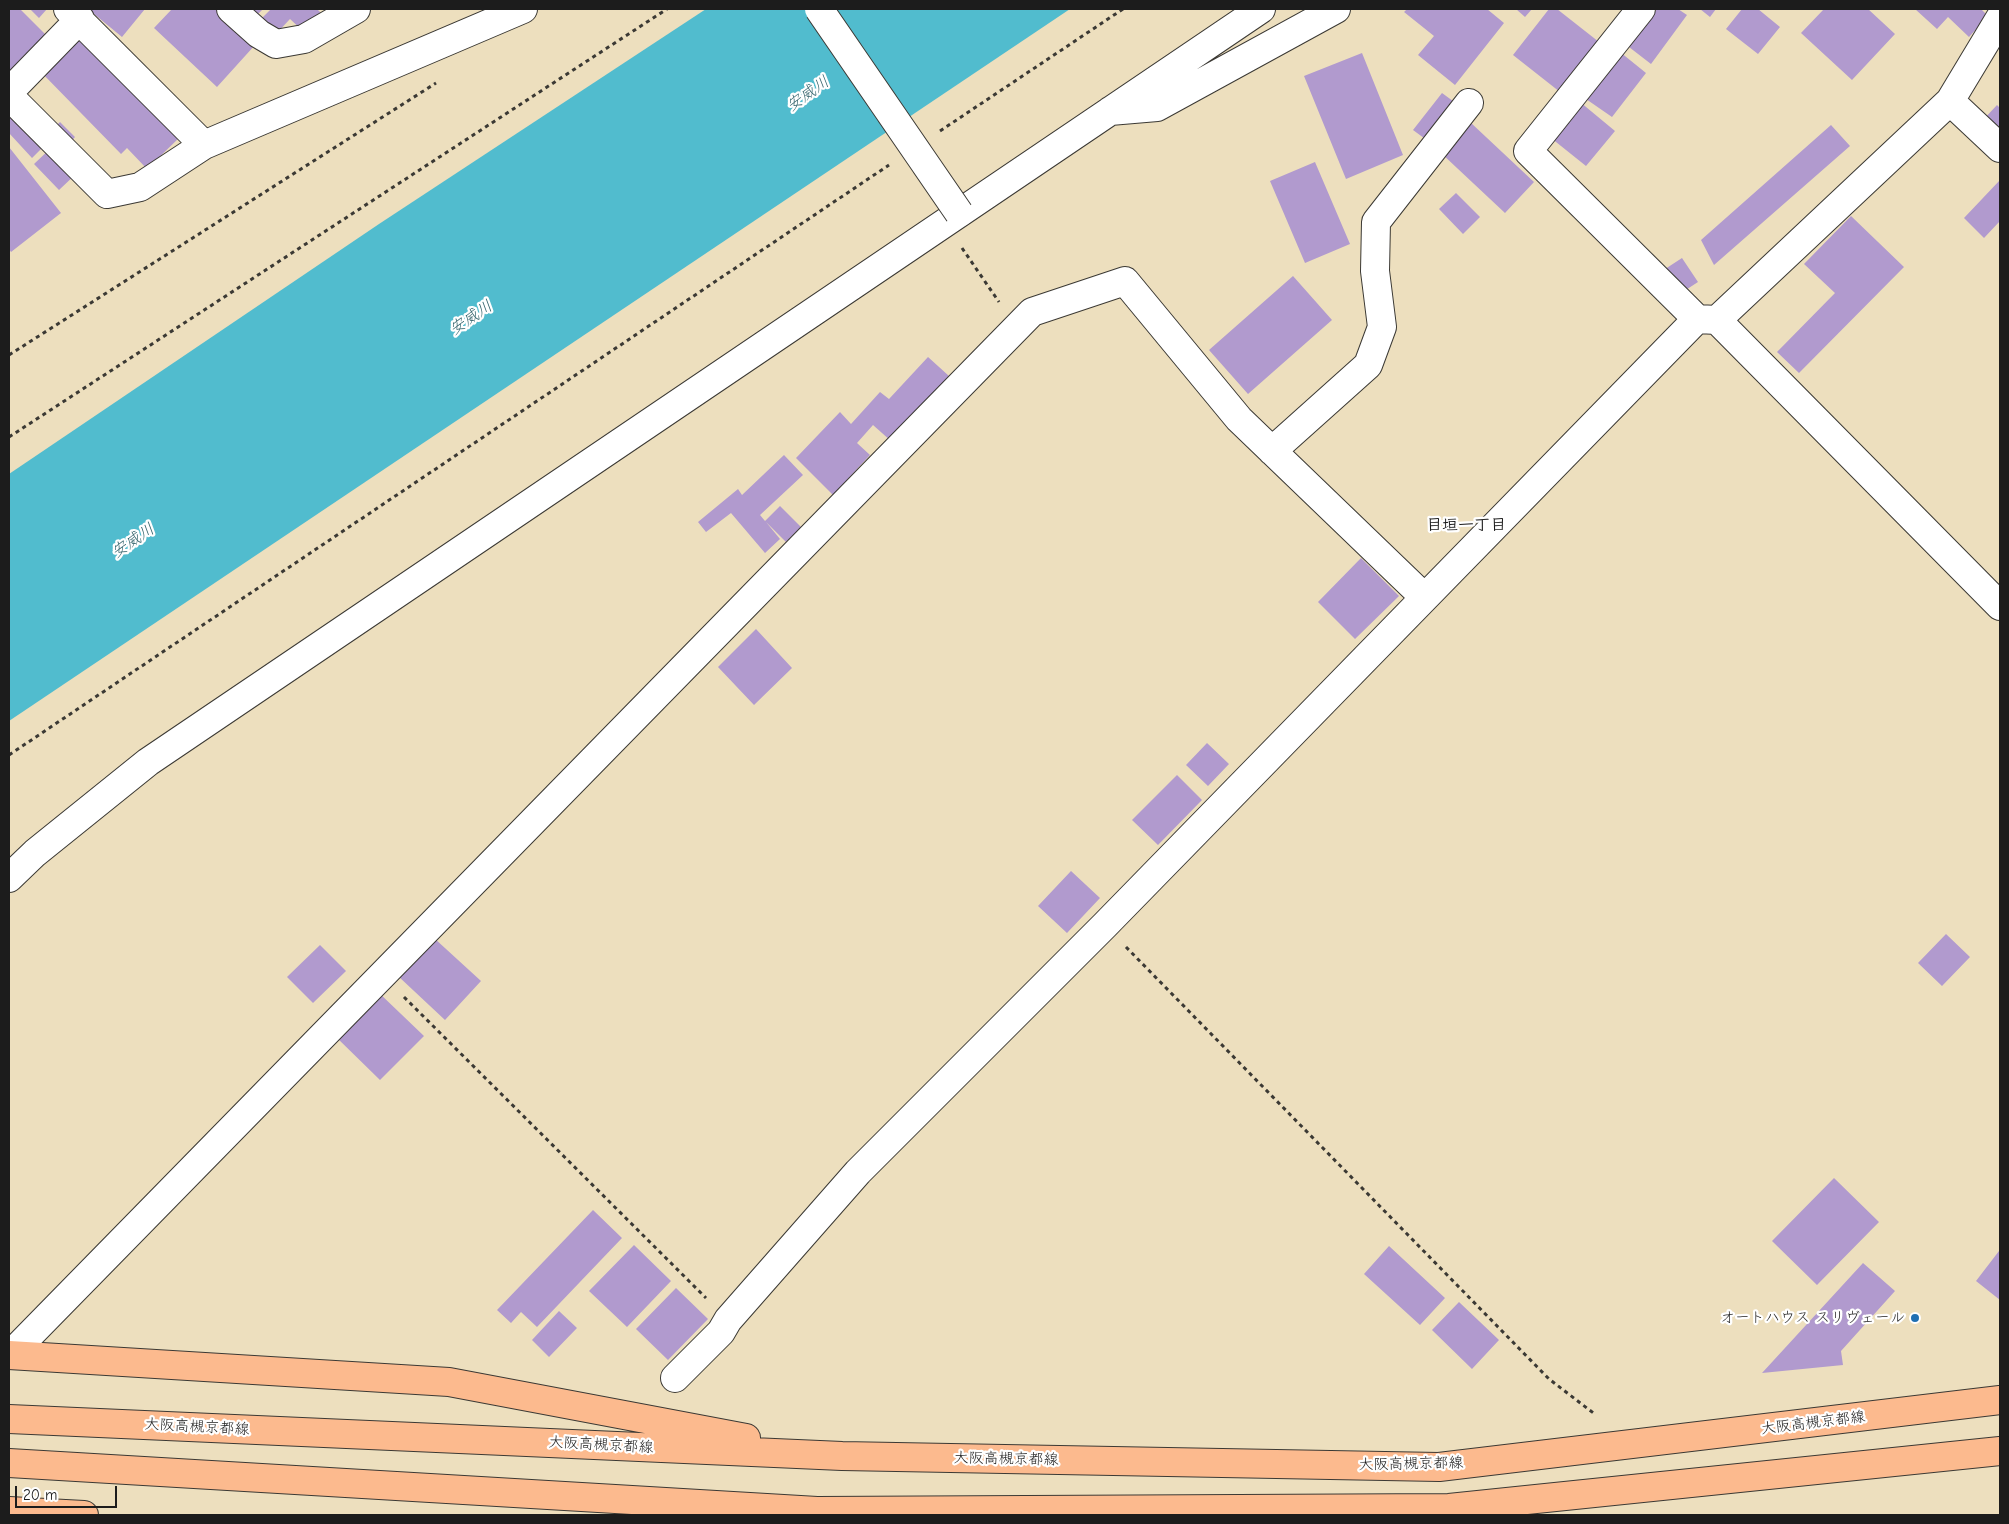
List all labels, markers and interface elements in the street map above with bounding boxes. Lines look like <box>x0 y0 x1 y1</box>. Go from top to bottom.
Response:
water label: 安威川 <box>783 72 833 116</box>
water label: 安威川 <box>446 297 496 339</box>
district label: 目垣一丁目 <box>1426 515 1506 535</box>
water label: 安威川 <box>108 520 158 562</box>
place label: オートハウス スリヴェール <box>1720 1309 1905 1327</box>
marker: オートハウス スリヴェール <box>1909 1312 1921 1324</box>
street label: 大阪高槻京都線 <box>1760 1408 1866 1438</box>
street label: 大阪高槻京都線 <box>144 1415 250 1439</box>
street label: 大阪高槻京都線 <box>548 1433 654 1457</box>
street label: 大阪高槻京都線 <box>953 1449 1059 1469</box>
street label: 大阪高槻京都線 <box>1358 1454 1464 1474</box>
scale bar <box>18 1476 120 1508</box>
text: 20 m <box>23 1486 57 1504</box>

